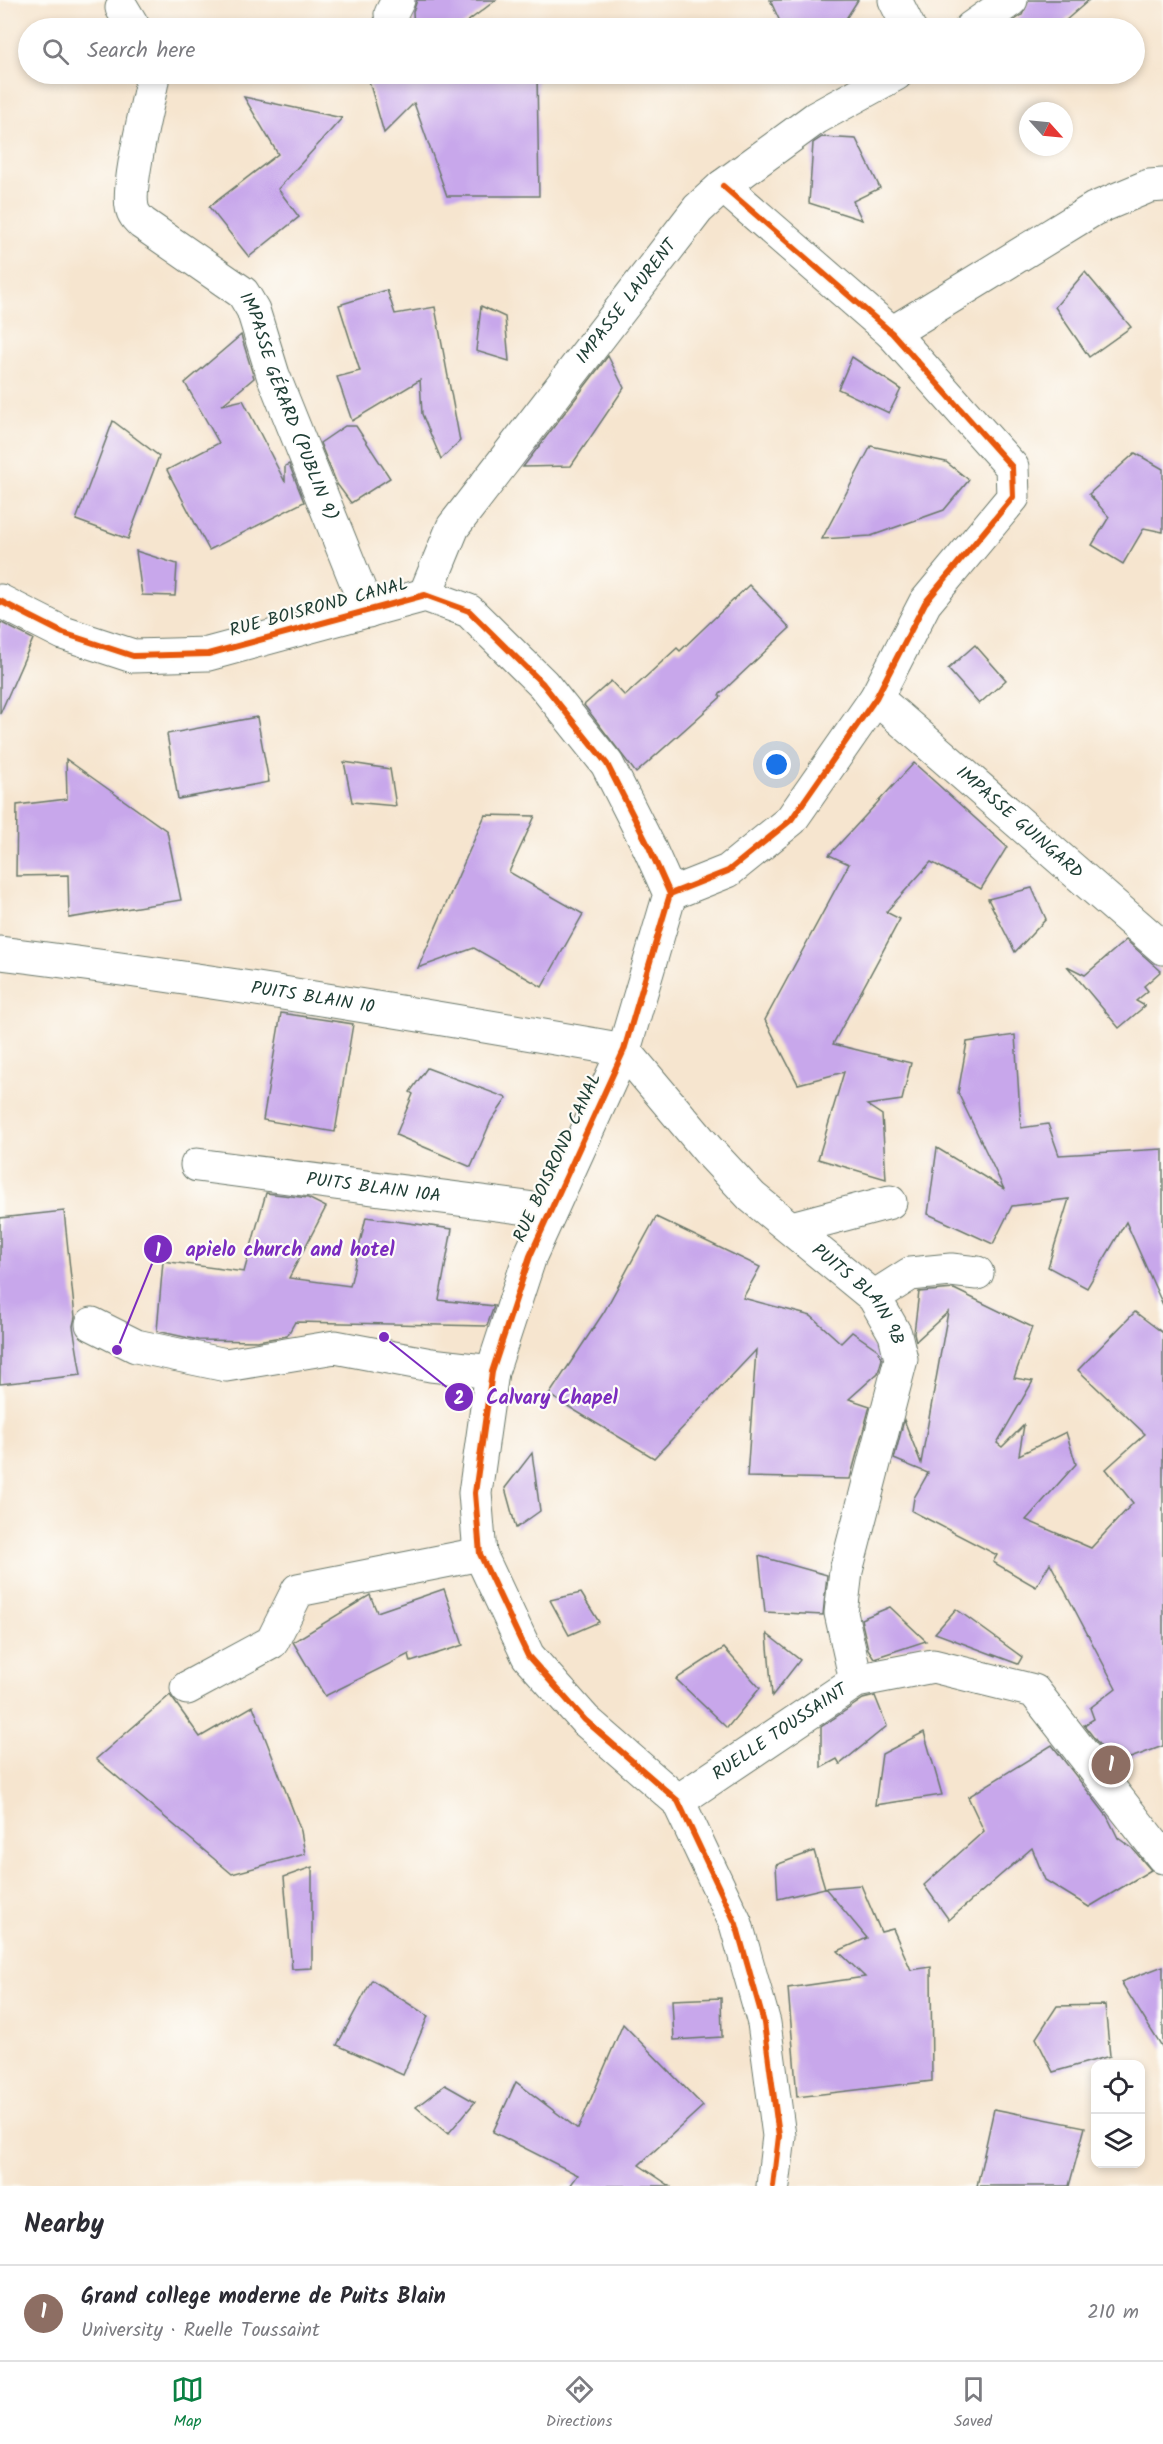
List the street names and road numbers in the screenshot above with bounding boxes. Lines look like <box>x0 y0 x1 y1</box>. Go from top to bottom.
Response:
street label: IMPASSE LAURENT <box>569 232 685 371</box>
street label: IMPASSE GÉRARD (PUBLIN 9) <box>231 286 345 526</box>
street label: RUE BOISROND CANAL <box>226 570 412 646</box>
street label: IMPASSE GUINGARD <box>949 759 1090 887</box>
street label: PUITS BLAIN 10 <box>249 974 377 1022</box>
street label: RUE BOISROND CANAL <box>506 1069 610 1247</box>
street label: PUITS BLAIN 10A <box>304 1165 443 1211</box>
street label: PUITS BLAIN 9B <box>805 1237 911 1347</box>
street label: RUELLE TOUSSAINT <box>706 1675 855 1788</box>

